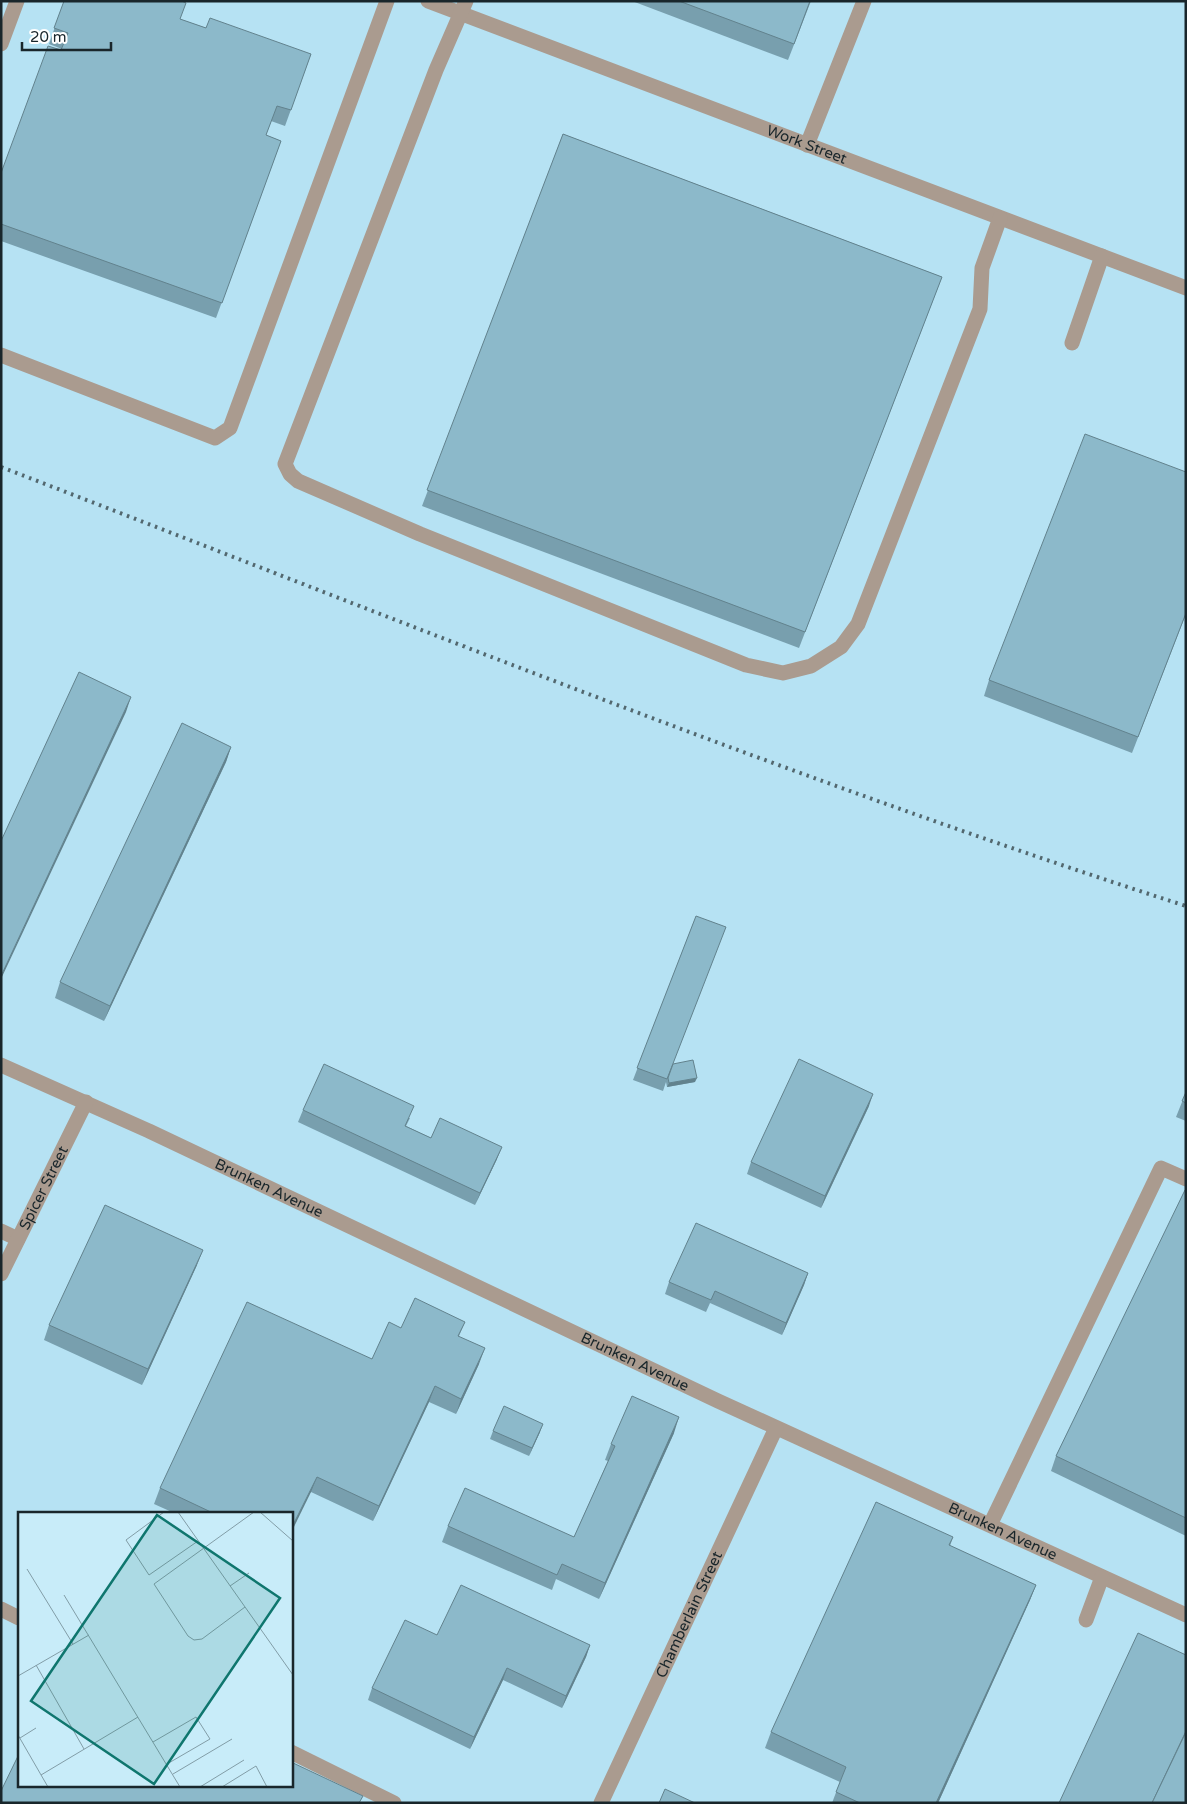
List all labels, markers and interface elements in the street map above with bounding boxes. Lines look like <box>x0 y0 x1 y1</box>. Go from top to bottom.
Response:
scale bar <box>22 20 111 52</box>
text: 20 m <box>30 28 67 46</box>
street label: Work Street <box>764 121 850 168</box>
street label: Spicer Street <box>15 1143 72 1233</box>
street label: Brunken Avenue <box>212 1155 326 1221</box>
street label: Brunken Avenue <box>578 1328 692 1395</box>
street label: Brunken Avenue <box>946 1499 1060 1564</box>
inset map <box>18 1512 292 1786</box>
street label: Chamberlain Street <box>652 1548 726 1681</box>

